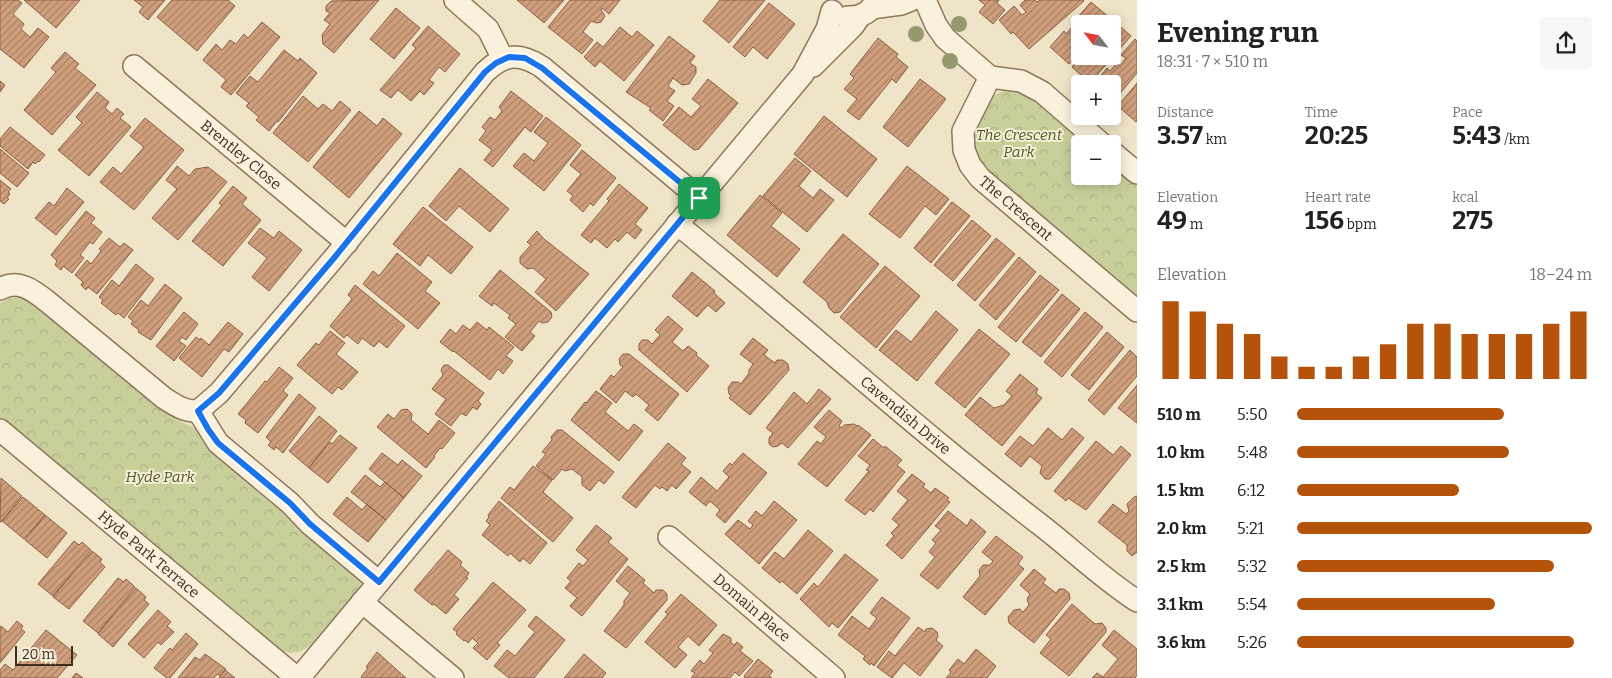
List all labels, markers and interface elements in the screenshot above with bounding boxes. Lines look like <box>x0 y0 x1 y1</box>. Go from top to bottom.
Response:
north arrow <box>1071 15 1121 65</box>
map controls <box>1071 15 1121 185</box>
text: Evening run <box>1157 16 1318 49</box>
button: share <box>1540 17 1592 69</box>
text: 18:31 · 7 × 510 m <box>1157 52 1268 71</box>
button: + <box>1071 75 1121 125</box>
text: Distance <box>1157 104 1214 121</box>
text: Time <box>1305 104 1338 121</box>
text: Pace <box>1452 104 1483 121</box>
street label: Brentley Close <box>197 116 285 194</box>
text: 3.57 <box>1157 121 1203 151</box>
text: 20:25 <box>1305 121 1368 151</box>
text: 5:43 <box>1452 121 1501 151</box>
park label: The Crescent Park <box>976 126 1063 161</box>
text: km <box>1203 131 1227 148</box>
text: /km <box>1501 131 1530 148</box>
button: − <box>1071 135 1121 185</box>
street label: The Crescent <box>975 172 1057 245</box>
pin <box>678 177 720 219</box>
icon: arrive <box>685 184 713 212</box>
text: Elevation <box>1157 189 1218 206</box>
text: Heart rate <box>1305 189 1371 206</box>
text: kcal <box>1452 189 1478 206</box>
text: 49 <box>1157 206 1187 236</box>
text: 156 <box>1305 206 1344 236</box>
text: 275 <box>1452 206 1493 236</box>
text: m <box>1187 216 1203 233</box>
text: bpm <box>1344 216 1377 233</box>
text: Elevation <box>1157 265 1227 284</box>
text: 18–24 m <box>1530 265 1592 284</box>
street label: Cavendish Drive <box>857 372 954 458</box>
text: 510 m <box>1157 405 1201 424</box>
text: 5:50 <box>1237 405 1268 424</box>
text: 1.0 km <box>1157 443 1205 462</box>
text: 5:48 <box>1237 443 1268 462</box>
park label: Hyde Park <box>125 468 195 486</box>
text: 1.5 km <box>1157 481 1204 500</box>
text: 6:12 <box>1237 481 1265 500</box>
street label: Hyde Park Terrace <box>95 507 203 602</box>
text: 2.0 km <box>1157 519 1207 538</box>
text: 5:21 <box>1237 519 1264 538</box>
text: 2.5 km <box>1157 557 1206 576</box>
text: 5:32 <box>1237 557 1267 576</box>
street label: Domain Place <box>710 570 794 646</box>
text: 3.1 km <box>1157 595 1203 614</box>
text: 5:54 <box>1237 595 1267 614</box>
text: 3.6 km <box>1157 633 1206 652</box>
text: 5:26 <box>1237 633 1267 652</box>
scale bar <box>15 643 72 666</box>
text: 20 m <box>22 646 55 663</box>

